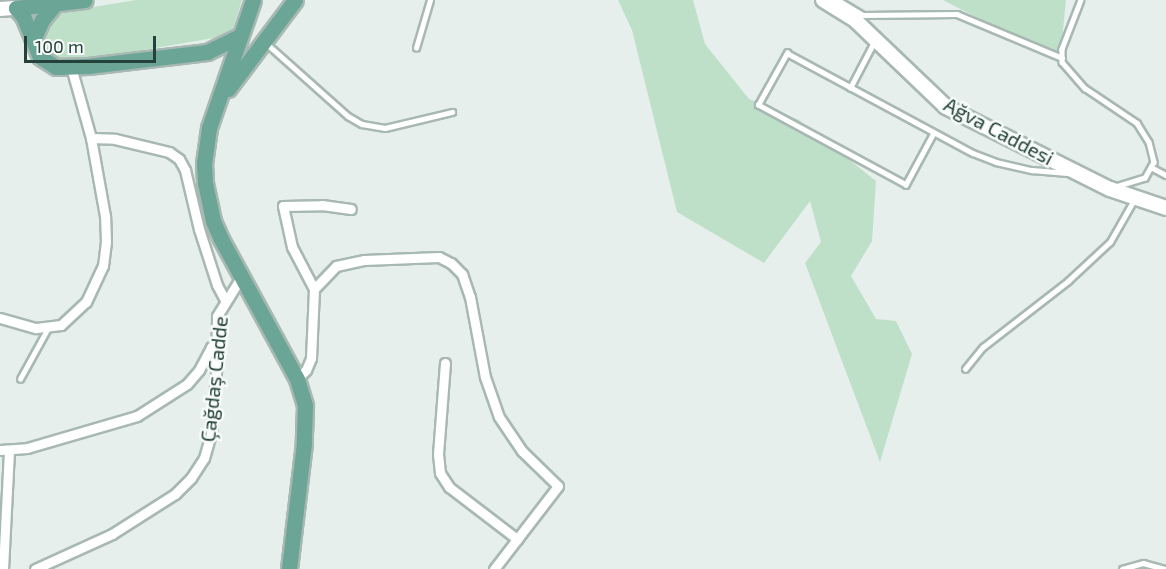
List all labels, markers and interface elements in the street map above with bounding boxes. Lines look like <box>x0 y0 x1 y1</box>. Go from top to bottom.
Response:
scale bar <box>27 24 159 62</box>
text: 100 m <box>35 35 84 57</box>
street label: Ağva Caddesi <box>940 92 1058 170</box>
street label: Çağdaş Cadde <box>195 315 233 443</box>

